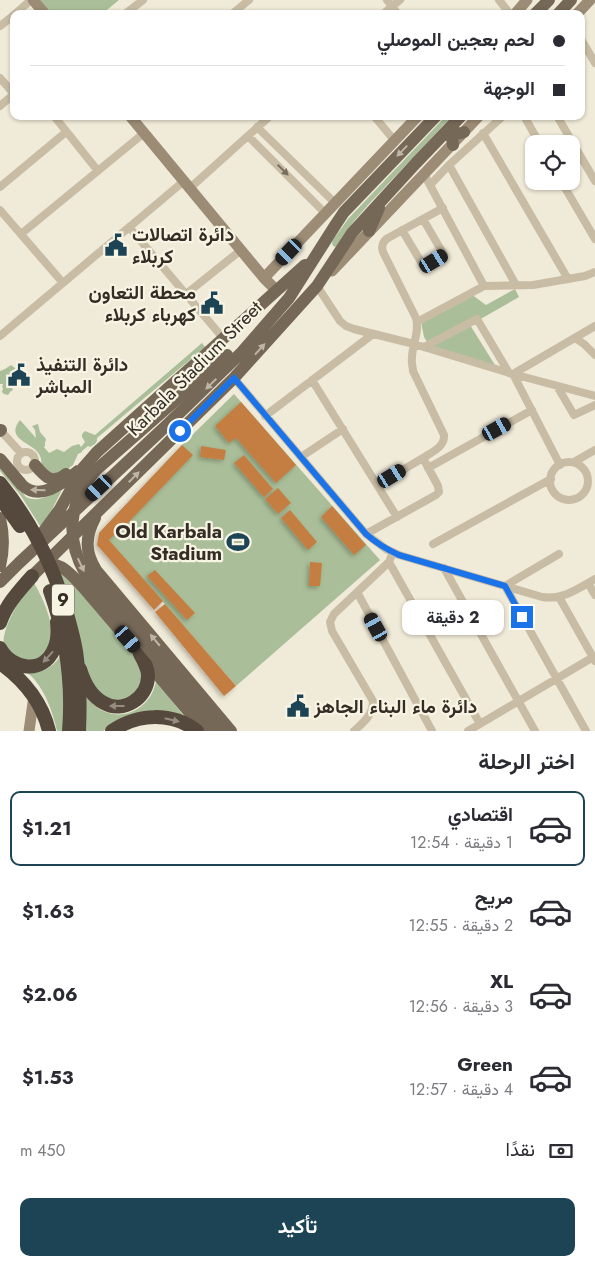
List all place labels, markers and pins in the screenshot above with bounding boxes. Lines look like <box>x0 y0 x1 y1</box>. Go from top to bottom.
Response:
place label: دائرة اتصالات كربلاء <box>132 221 234 270</box>
public building icon: دائرة اتصالات كربلاء <box>103 232 129 258</box>
place label: محطة التعاون كهرباء كربلاء <box>89 279 196 328</box>
public building icon: محطة التعاون كهرباء كربلاء <box>199 290 225 316</box>
place label: دائرة التنفيذ المباشر <box>35 351 128 400</box>
public building icon: دائرة التنفيذ المباشر <box>6 362 32 388</box>
place label: Old Karbala Stadium <box>115 518 222 567</box>
sports icon: Old Karbala Stadium <box>225 529 251 555</box>
public building icon: دائرة ماء البناء الجاهز <box>285 693 311 719</box>
place label: دائرة ماء البناء الجاهز <box>313 693 477 720</box>

